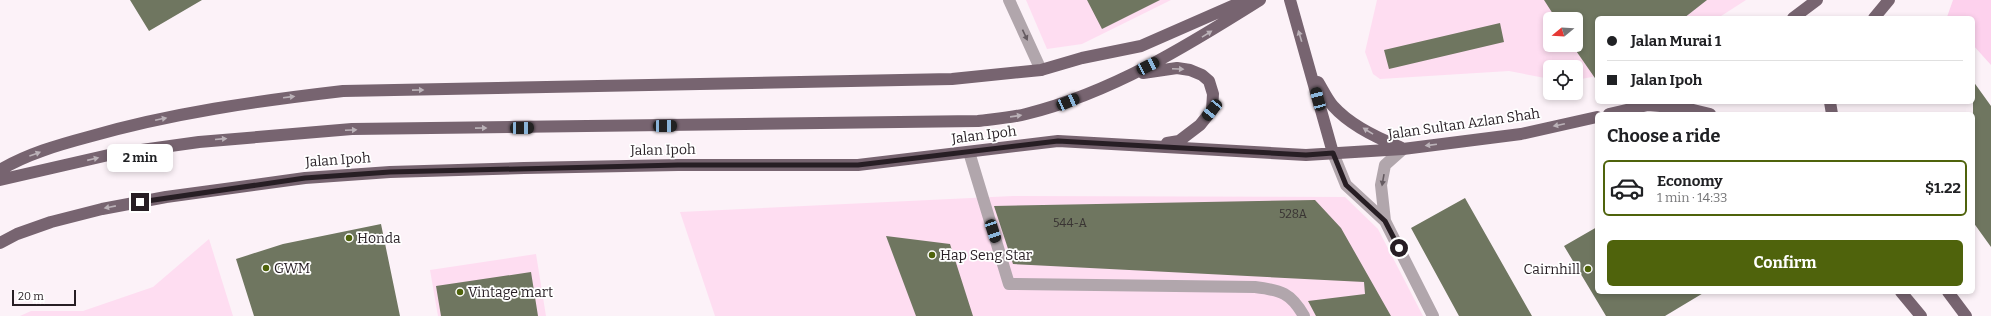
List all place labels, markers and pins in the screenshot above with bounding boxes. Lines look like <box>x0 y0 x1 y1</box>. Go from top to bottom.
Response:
place label: Honda <box>357 230 401 247</box>
marker: Honda <box>344 233 354 243</box>
place label: Hap Seng Star <box>940 247 1032 264</box>
marker: Hap Seng Star <box>927 250 937 260</box>
place label: GWM <box>274 260 310 277</box>
place label: Cairnhill <box>1524 261 1580 278</box>
marker: GWM <box>261 263 271 273</box>
marker: Cairnhill <box>1583 264 1593 274</box>
place label: Vintage mart <box>468 284 553 301</box>
marker: Vintage mart <box>455 287 465 297</box>

